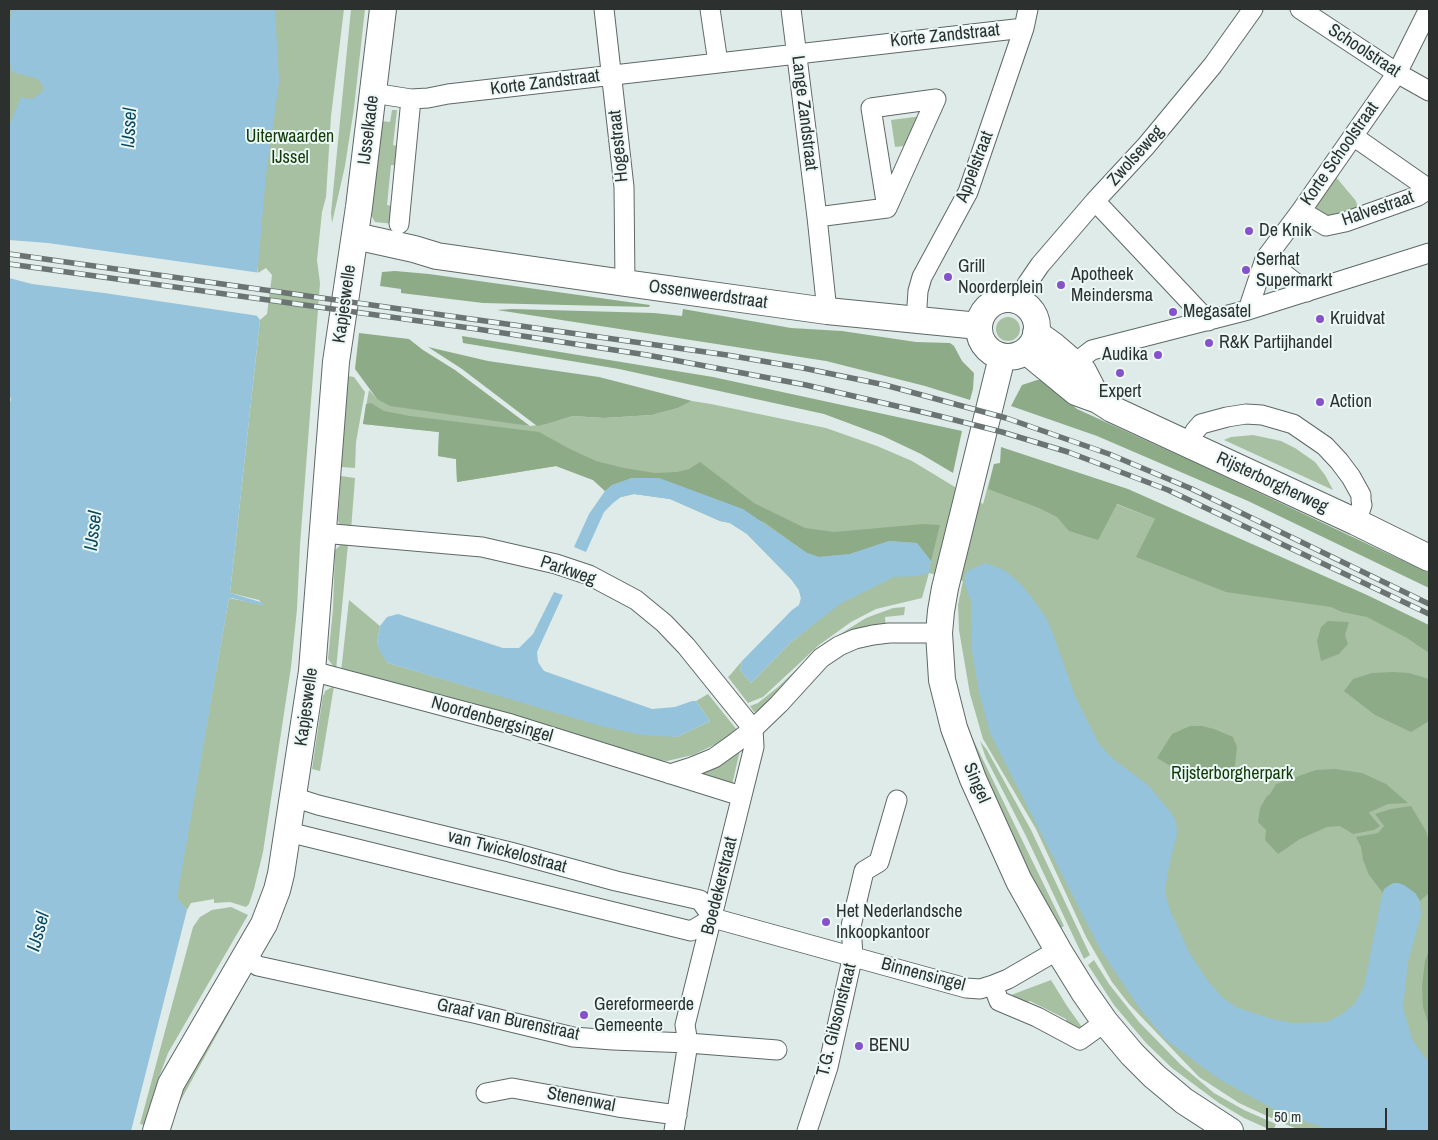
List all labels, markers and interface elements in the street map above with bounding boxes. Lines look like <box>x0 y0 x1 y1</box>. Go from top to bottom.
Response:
street label: Korte Zandstraat <box>889 20 1001 52</box>
street label: Schoolstraat <box>1324 20 1404 82</box>
street label: Lange Zandstraat <box>786 54 822 172</box>
street label: Korte Zandstraat <box>489 66 601 100</box>
street label: IJsselkade <box>354 94 384 166</box>
street label: Korte Schoolstraat <box>1296 98 1384 210</box>
water label: IJssel <box>118 108 142 148</box>
street label: Hogestraat <box>604 109 634 183</box>
street label: Zwolseweg <box>1103 121 1169 191</box>
park label: Uiterwaarden IJssel <box>246 126 334 168</box>
street label: Appelstraat <box>952 128 998 206</box>
street label: Halvestraat <box>1339 187 1417 231</box>
place label: De Knik <box>1259 220 1312 242</box>
marker: De Knik <box>1243 225 1255 237</box>
place label: Serhat Supermarkt <box>1256 249 1332 292</box>
place label: Grill Noorderplein <box>958 256 1043 298</box>
street label: Kapjeswelle <box>329 264 361 344</box>
place label: Apotheek Meindersma <box>1071 264 1153 306</box>
marker: Serhat Supermarkt <box>1240 264 1252 276</box>
marker: Grill Noorderplein <box>942 271 954 283</box>
street label: Ossenweerdstraat <box>647 276 769 314</box>
marker: Apotheek Meindersma <box>1055 279 1067 291</box>
place label: Megasatel <box>1183 301 1251 323</box>
marker: Megasatel <box>1167 306 1179 318</box>
place label: Kruidvat <box>1330 308 1385 330</box>
marker: Kruidvat <box>1314 313 1326 325</box>
place label: R&K Partijhandel <box>1219 332 1332 354</box>
marker: R&K Partijhandel <box>1203 337 1215 349</box>
place label: Audika <box>1102 344 1148 366</box>
marker: Audika <box>1152 349 1164 361</box>
marker: Expert <box>1114 367 1126 379</box>
place label: Expert <box>1099 381 1141 403</box>
place label: Action <box>1330 391 1372 413</box>
marker: Action <box>1314 396 1326 408</box>
street label: Rijsterborgherweg <box>1213 448 1331 518</box>
water label: IJssel <box>80 510 108 552</box>
street label: Parkweg <box>537 551 599 591</box>
street label: Kapjeswelle <box>291 667 323 747</box>
street label: Noordenbergsingel <box>429 692 555 748</box>
street label: Singel <box>958 760 994 806</box>
park label: Rijsterborgherpark <box>1171 763 1293 785</box>
street label: van Twickelostraat <box>445 826 569 878</box>
street label: Boedekerstraat <box>697 835 743 937</box>
place label: Het Nederlandsche Inkoopkantoor <box>836 901 962 944</box>
water label: IJssel <box>23 910 55 954</box>
marker: Het Nederlandsche Inkoopkantoor <box>820 916 832 928</box>
street label: Binnensingel <box>879 953 967 997</box>
street label: T.G. Gibsonstraat <box>813 961 861 1079</box>
street label: Graaf van Burenstraat <box>435 994 581 1046</box>
place label: Gereformeerde Gemeente <box>594 994 694 1036</box>
marker: Gereformeerde Gemeente <box>578 1009 590 1021</box>
place label: BENU <box>869 1035 910 1057</box>
marker: BENU <box>853 1040 865 1052</box>
street label: Stenenwal <box>545 1083 617 1117</box>
scale bar <box>1268 1098 1389 1130</box>
text: 50 m <box>1274 1106 1301 1127</box>

